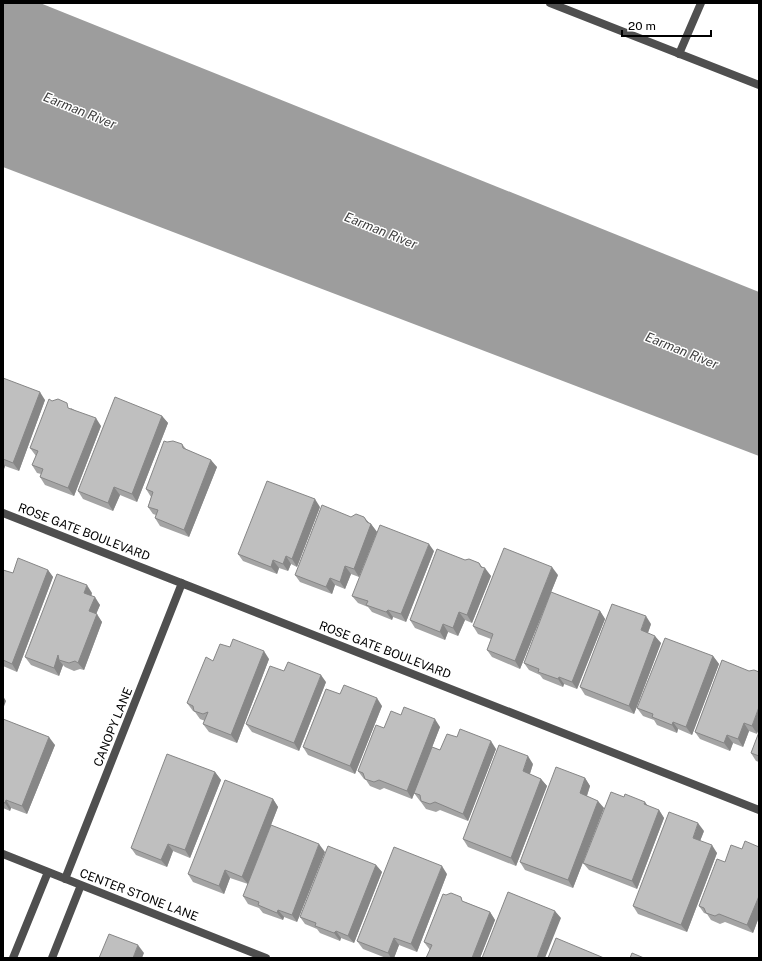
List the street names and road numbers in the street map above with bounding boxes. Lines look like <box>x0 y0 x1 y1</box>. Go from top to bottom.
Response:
street label: ROSE GATE BOULEVARD <box>16 500 152 564</box>
street label: ROSE GATE BOULEVARD <box>317 618 453 682</box>
street label: CANOPY LANE <box>91 685 135 769</box>
street label: CENTER STONE LANE <box>78 866 200 924</box>

